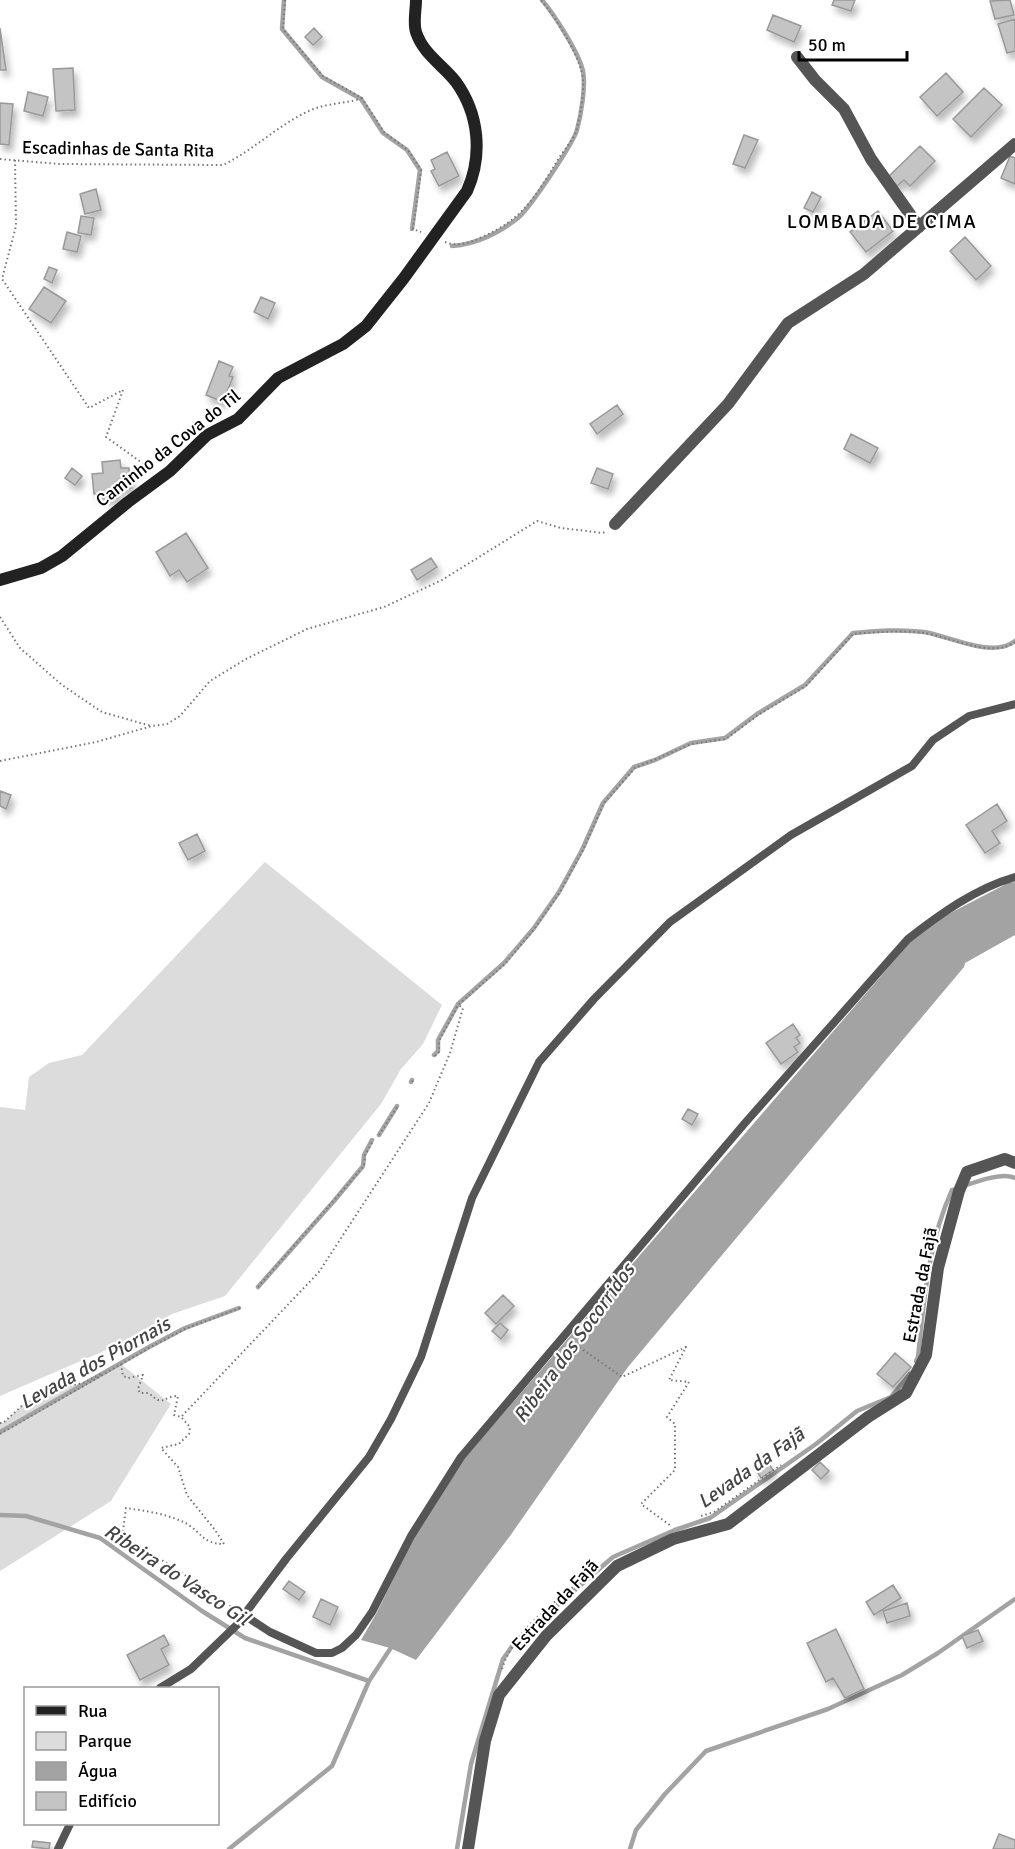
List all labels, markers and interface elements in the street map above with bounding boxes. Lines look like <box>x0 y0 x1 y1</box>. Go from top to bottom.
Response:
scale bar <box>799 24 907 62</box>
text: 50 m <box>808 34 846 56</box>
street label: Escadinhas de Santa Rita <box>22 136 214 162</box>
district label: LOMBADA DE CIMA <box>787 209 977 234</box>
street label: Caminho da Cova do Til <box>91 385 245 511</box>
street label: Estrada da Fajã <box>898 1225 942 1345</box>
water label: Ribeira dos Socorridos <box>508 1257 641 1428</box>
water label: Levada dos Piornais <box>16 1310 176 1415</box>
water label: Levada da Fajã <box>693 1421 811 1514</box>
water label: Ribeira do Vasco Gil <box>100 1519 256 1633</box>
street label: Estrada da Fajã <box>507 1555 603 1655</box>
legend <box>24 1687 219 1825</box>
text: Rua <box>78 1700 107 1722</box>
text: Parque <box>78 1730 132 1752</box>
text: Água <box>78 1760 117 1782</box>
text: Edifício <box>78 1790 137 1812</box>

